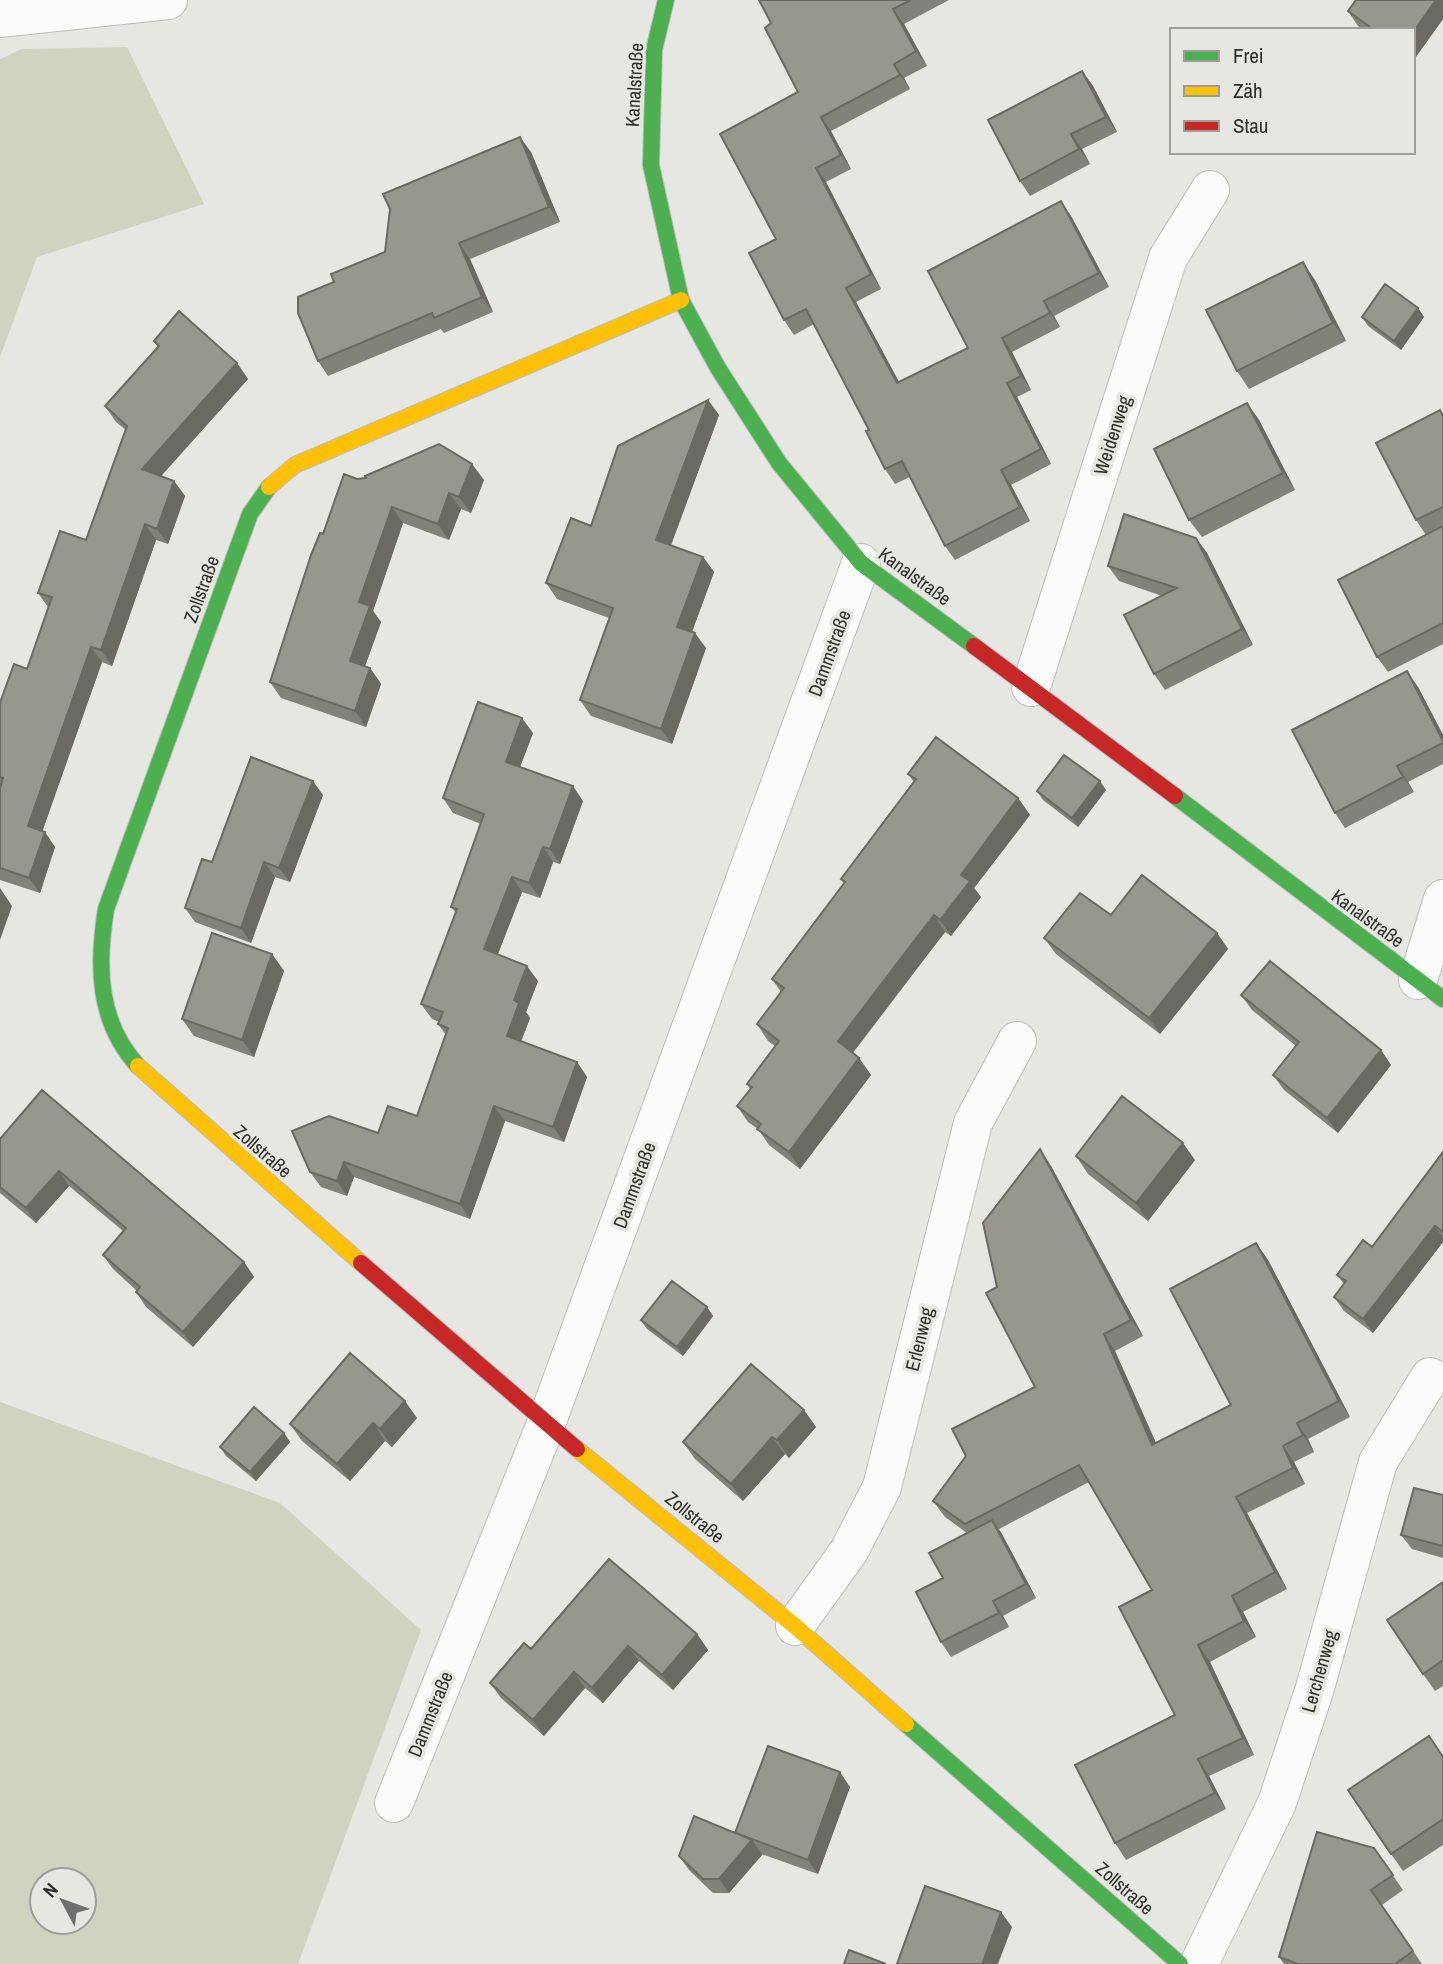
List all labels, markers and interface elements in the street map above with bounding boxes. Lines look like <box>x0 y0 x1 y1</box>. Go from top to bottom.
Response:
legend <box>1170 28 1415 154</box>
text: Frei <box>1233 41 1264 70</box>
street label: Kanalstraße <box>619 42 649 128</box>
text: Zäh <box>1233 76 1263 105</box>
text: Stau <box>1233 111 1268 140</box>
street label: Weidenweg <box>1087 392 1137 478</box>
street label: Kanalstraße <box>873 541 957 611</box>
street label: Zollstraße <box>177 552 225 626</box>
street label: Dammstraße <box>801 606 857 700</box>
street label: Kanalstraße <box>1326 883 1410 953</box>
street label: Zollstraße <box>228 1118 298 1184</box>
street label: Dammstraße <box>606 1138 662 1232</box>
street label: Erlenweg <box>899 1304 940 1374</box>
street label: Zollstraße <box>660 1485 730 1549</box>
street label: Lerchenweg <box>1295 1626 1343 1715</box>
street label: Dammstraße <box>401 1667 459 1761</box>
street label: Zollstraße <box>1090 1855 1160 1921</box>
north arrow <box>28 1866 98 1936</box>
text: N <box>37 1877 64 1903</box>

